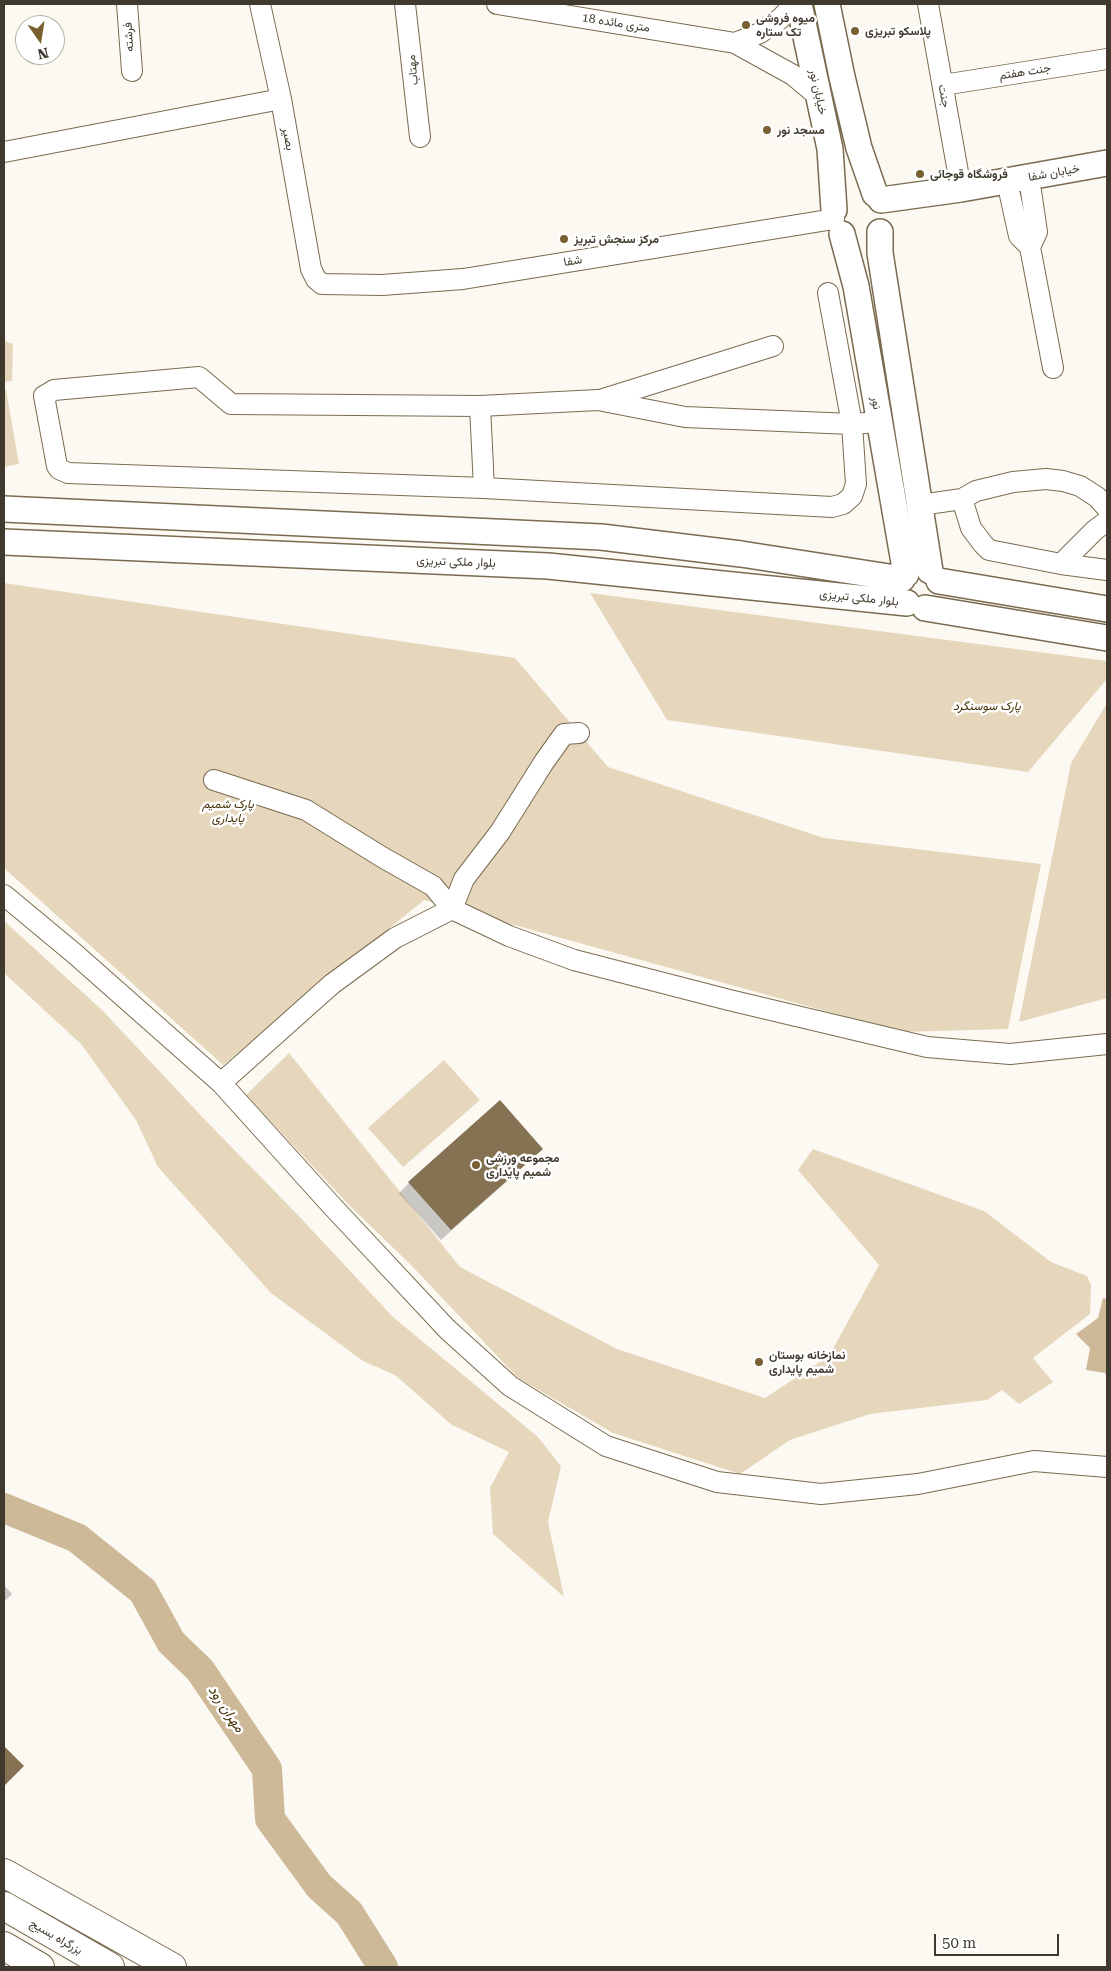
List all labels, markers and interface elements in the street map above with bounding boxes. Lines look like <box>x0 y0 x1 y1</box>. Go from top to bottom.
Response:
street label: 18 متری مائده <box>581 11 651 35</box>
place label: میوه فروشی تک ستاره <box>756 11 815 39</box>
north arrow <box>15 15 65 65</box>
marker: میوه فروشی تک ستاره <box>740 19 752 31</box>
street label: فرشته <box>121 22 137 52</box>
place label: پلاسکو تبریزی <box>865 24 931 38</box>
marker: پلاسکو تبریزی <box>849 25 861 37</box>
text: N <box>36 45 50 63</box>
street label: مهتاب <box>404 54 422 86</box>
street label: جنت هفتم <box>998 61 1052 83</box>
street label: خیابان نور <box>806 68 830 116</box>
street label: جنت <box>935 83 953 109</box>
place label: مسجد نور <box>777 123 825 137</box>
marker: مسجد نور <box>761 124 773 136</box>
street label: بصیر <box>279 126 297 152</box>
street label: خیابان شفا <box>1027 161 1081 185</box>
place label: فروشگاه قوجائی <box>930 167 1008 181</box>
marker: فروشگاه قوجائی <box>914 168 926 180</box>
place label: مرکز سنجش تبریز <box>574 232 659 246</box>
marker: مرکز سنجش تبریز <box>558 233 570 245</box>
street label: شفا <box>563 252 583 270</box>
street label: نور <box>868 395 884 411</box>
street label: بلوار ملکى تبریزى <box>416 553 496 571</box>
street label: بلوار ملکى تبریزى <box>819 587 899 609</box>
park label: پارک سوسنگرد <box>953 699 1021 713</box>
park label: پارک شمیم پایداری <box>202 797 254 825</box>
place label: مجموعه ورزشی شمیم پایداری <box>486 1151 559 1179</box>
marker: مجموعه ورزشی شمیم پایداری <box>470 1159 482 1171</box>
place label: نمازخانه بوستان شمیم پایداری <box>769 1348 845 1376</box>
marker: نمازخانه بوستان شمیم پایداری <box>753 1356 765 1368</box>
water label: مهران رود <box>204 1682 248 1736</box>
street label: بزرگراه بسیج <box>27 1916 85 1958</box>
scale bar <box>936 1924 1061 1956</box>
text: 50 m <box>942 1934 976 1952</box>

